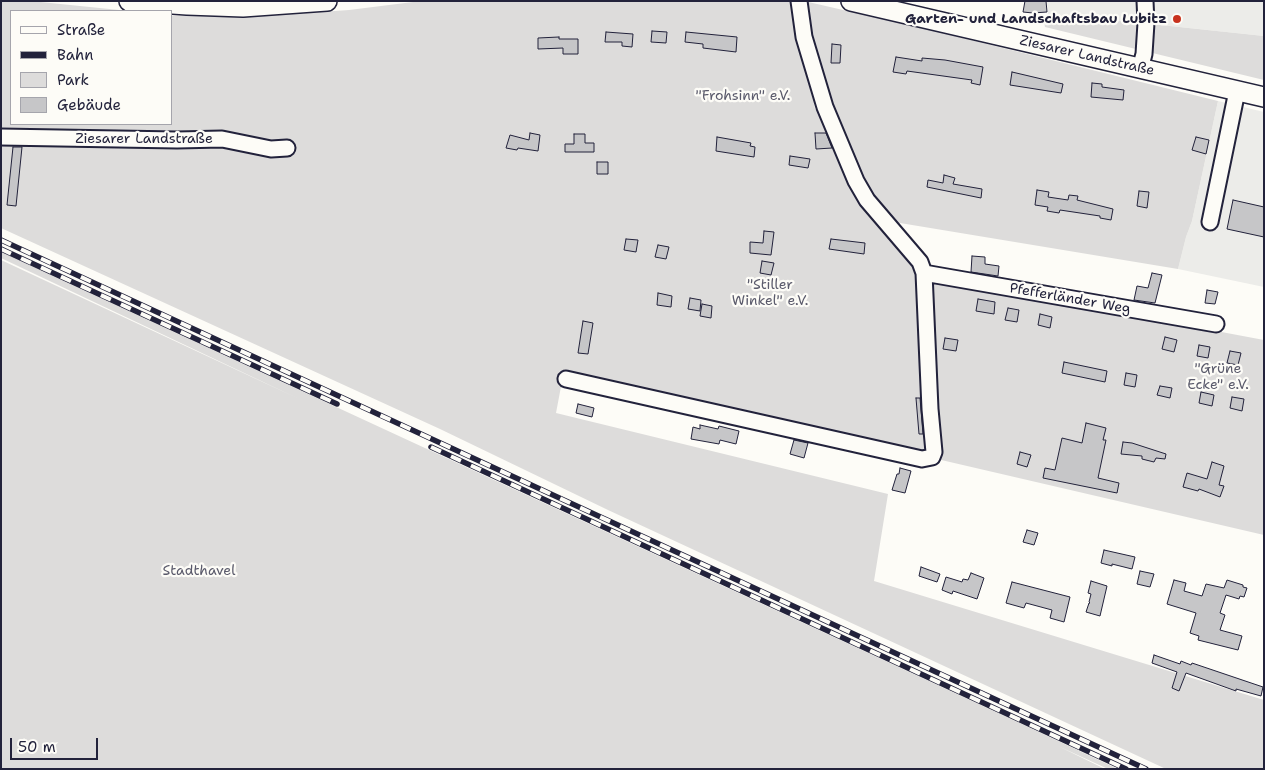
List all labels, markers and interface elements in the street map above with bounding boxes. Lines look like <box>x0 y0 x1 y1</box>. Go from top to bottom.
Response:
legend <box>10 10 172 125</box>
place label: Garten- und Landschaftsbau Lubitz <box>905 11 1167 27</box>
marker: Garten- und Landschaftsbau Lubitz <box>1171 13 1183 25</box>
text: Straße <box>57 20 105 40</box>
street label: Ziesarer Landstraße <box>1018 32 1156 80</box>
text: Bahn <box>57 45 93 65</box>
text: Park <box>57 70 89 90</box>
park label: "Frohsinn" e.V. <box>696 88 790 104</box>
text: Gebäude <box>57 95 121 115</box>
street label: Ziesarer Landstraße <box>75 131 213 147</box>
park label: "Stiller Winkel" e.V. <box>732 277 808 310</box>
street label: Pfefferländer Weg <box>1008 280 1132 318</box>
park label: "Grüne Ecke" e.V. <box>1187 361 1249 394</box>
park label: Stadthavel <box>163 563 235 579</box>
scale bar <box>12 728 100 760</box>
text: 50 m <box>18 737 56 757</box>

